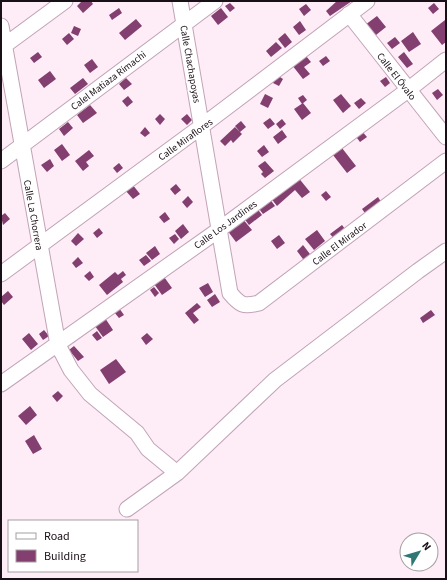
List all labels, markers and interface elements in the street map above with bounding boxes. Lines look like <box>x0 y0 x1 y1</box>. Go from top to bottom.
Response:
street label: Calle Chachapoyas <box>176 24 204 104</box>
street label: Calel Matiaza Rimachi <box>68 48 149 114</box>
street label: Calle El Óvalo <box>373 50 419 103</box>
street label: Calle Miraflores <box>155 115 216 164</box>
street label: Calle La Chorrera <box>20 179 46 252</box>
street label: Calle Los Jardines <box>191 197 260 253</box>
street label: Calle El Mirador <box>309 218 370 269</box>
legend <box>8 520 138 572</box>
text: Road <box>44 528 70 545</box>
north arrow <box>399 532 439 572</box>
text: N <box>418 539 435 554</box>
text: Building <box>44 548 86 565</box>

